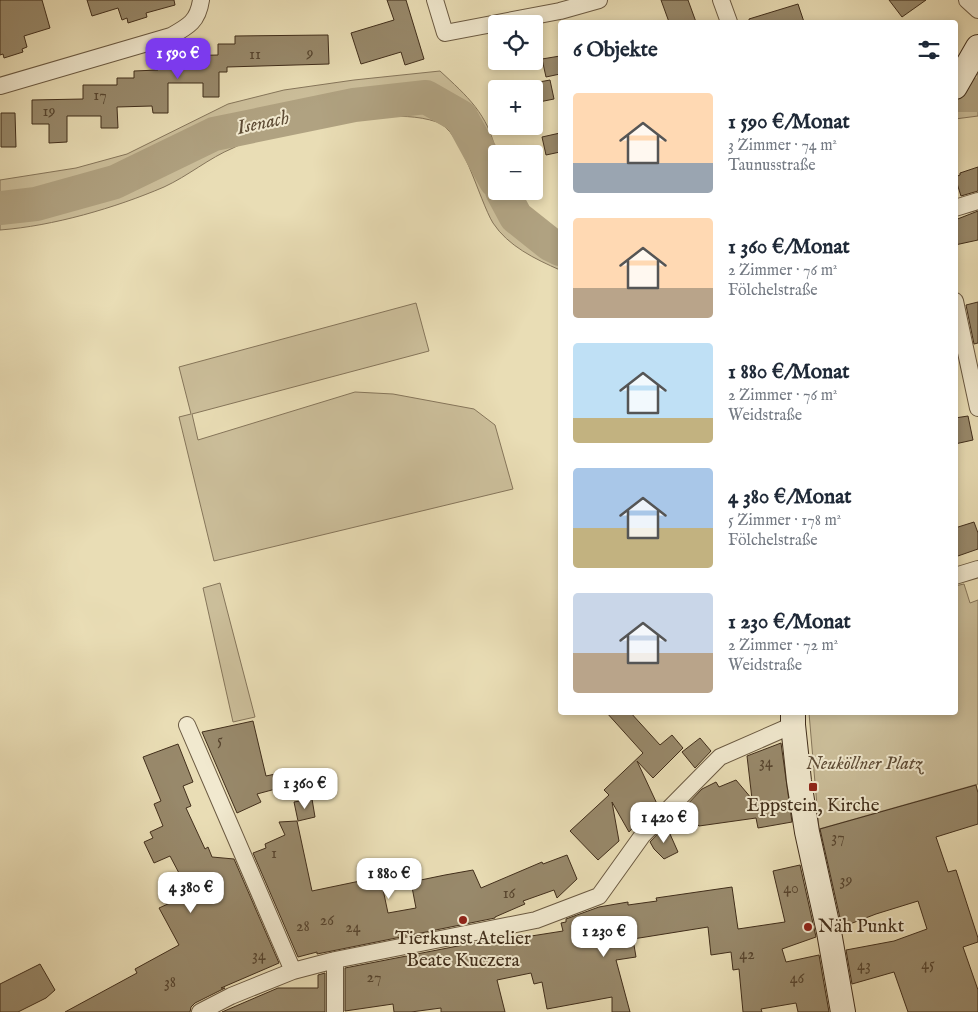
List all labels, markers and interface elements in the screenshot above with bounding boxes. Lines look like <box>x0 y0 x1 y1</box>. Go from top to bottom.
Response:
map controls <box>488 15 543 200</box>
button: locate <box>488 15 543 70</box>
icon: filters <box>915 36 943 64</box>
text: 6 Objekte <box>573 37 658 64</box>
pin: 1 590 € <box>132 38 224 80</box>
text: 1 590 € <box>157 44 199 64</box>
house number: 9 <box>306 44 314 64</box>
house number: 11 <box>249 45 261 65</box>
button: + <box>488 80 543 135</box>
house number: 17 <box>93 86 107 106</box>
house number: 19 <box>43 102 55 122</box>
water label: Isenach <box>234 105 292 141</box>
text: 1 590 €/Monat <box>728 109 850 136</box>
icon: home <box>613 113 673 173</box>
text: 3 Zimmer · 74 m² <box>728 136 837 156</box>
button: − <box>488 145 543 200</box>
text: Taunusstraße <box>728 156 816 176</box>
text: 1 360 €/Monat <box>728 234 850 261</box>
icon: home <box>613 238 673 298</box>
text: 2 Zimmer · 76 m² <box>728 261 837 281</box>
text: Fölchelstraße <box>728 281 817 301</box>
text: 1 880 €/Monat <box>728 359 849 386</box>
icon: home <box>613 363 673 423</box>
text: 2 Zimmer · 76 m² <box>728 386 837 406</box>
text: Weidstraße <box>728 406 802 426</box>
text: 4 380 €/Monat <box>728 484 852 511</box>
icon: home <box>613 488 673 548</box>
text: 5 Zimmer · 178 m² <box>728 511 841 531</box>
text: Fölchelstraße <box>728 531 817 551</box>
text: 1 230 €/Monat <box>728 609 851 636</box>
icon: home <box>613 613 673 673</box>
text: 2 Zimmer · 72 m² <box>728 636 838 656</box>
text: Weidstraße <box>728 656 802 676</box>
house number: 5 <box>217 731 223 751</box>
park label: Neuköllner Platz <box>806 752 924 776</box>
house number: 34 <box>759 753 773 773</box>
pin: 1 360 € <box>259 768 351 810</box>
text: 1 360 € <box>284 774 326 794</box>
marker: Eppstein, Kirche <box>807 781 819 793</box>
place label: Eppstein, Kirche <box>747 794 880 818</box>
pin: 1 420 € <box>618 802 710 844</box>
text: 1 420 € <box>641 808 687 828</box>
house number: 37 <box>831 828 845 848</box>
house number: 1 <box>271 844 277 864</box>
pin: 1 880 € <box>343 858 435 900</box>
text: 1 880 € <box>368 864 410 884</box>
house number: 39 <box>840 871 852 891</box>
pin: 4 380 € <box>145 872 237 914</box>
text: 4 380 € <box>169 878 213 898</box>
house number: 40 <box>783 879 799 899</box>
house number: 16 <box>503 884 516 904</box>
house number: 26 <box>320 911 334 931</box>
marker: Tierkunst Atelier Beate Kuczera <box>457 914 469 926</box>
place label: Näh Punkt <box>818 915 905 939</box>
pin: 1 230 € <box>558 916 650 958</box>
house number: 28 <box>296 917 310 937</box>
house number: 24 <box>345 918 361 938</box>
marker: Näh Punkt <box>802 921 814 933</box>
text: 1 230 € <box>582 922 626 942</box>
place label: Tierkunst Atelier Beate Kuczera <box>395 927 531 973</box>
house number: 42 <box>739 945 755 965</box>
house number: 34 <box>252 946 266 966</box>
house number: 45 <box>921 955 935 975</box>
house number: 43 <box>857 956 871 976</box>
house number: 27 <box>367 968 381 988</box>
house number: 46 <box>790 969 805 989</box>
house number: 38 <box>164 973 176 993</box>

